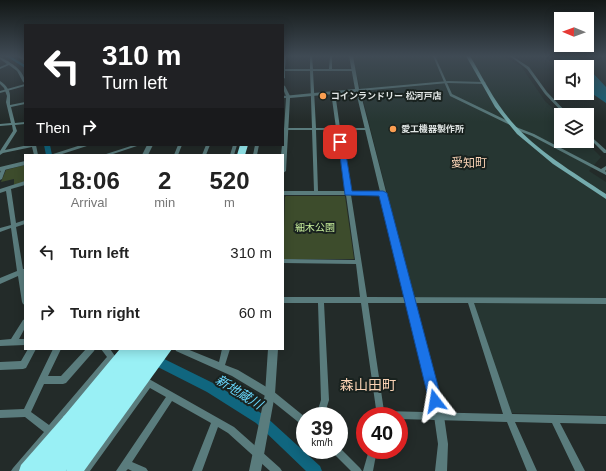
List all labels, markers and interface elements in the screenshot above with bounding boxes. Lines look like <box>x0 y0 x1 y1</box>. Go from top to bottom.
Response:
north arrow <box>554 12 594 52</box>
map controls <box>554 12 594 148</box>
icon: left <box>36 40 88 92</box>
text: 310 m <box>102 40 181 71</box>
button: sound <box>554 60 594 100</box>
text: Turn left <box>102 73 167 93</box>
marker: コインランドリー 松河戸店 <box>318 91 328 101</box>
place label: コインランドリー 松河戸店 <box>331 91 442 101</box>
button: layers <box>554 108 594 148</box>
icon: right <box>78 116 100 138</box>
text: Then <box>36 119 70 136</box>
place label: 愛工機器製作所 <box>401 123 464 134</box>
marker: 愛工機器製作所 <box>388 124 398 134</box>
pin <box>323 125 357 159</box>
icon: arrive <box>329 131 351 153</box>
district label: 愛知町 <box>451 156 487 170</box>
text: 18:06 <box>58 167 120 194</box>
text: 2 <box>158 167 171 194</box>
text: 520 <box>210 167 250 194</box>
text: Arrival <box>71 195 108 210</box>
text: min <box>154 195 175 210</box>
text: m <box>224 195 235 210</box>
park label: 細木公園 <box>295 222 335 233</box>
icon: left <box>36 241 58 263</box>
text: Turn left <box>70 244 129 261</box>
text: 310 m <box>230 244 272 261</box>
icon: right <box>36 301 58 323</box>
text: Turn right <box>70 304 140 321</box>
text: 60 m <box>239 304 272 321</box>
water label: 新地蔵川 <box>213 372 267 413</box>
district label: 森山田町 <box>340 377 396 393</box>
position arrow <box>414 380 456 422</box>
speed limit sign: 40 <box>356 407 408 459</box>
text: 39 <box>311 417 333 439</box>
text: km/h <box>311 437 333 448</box>

